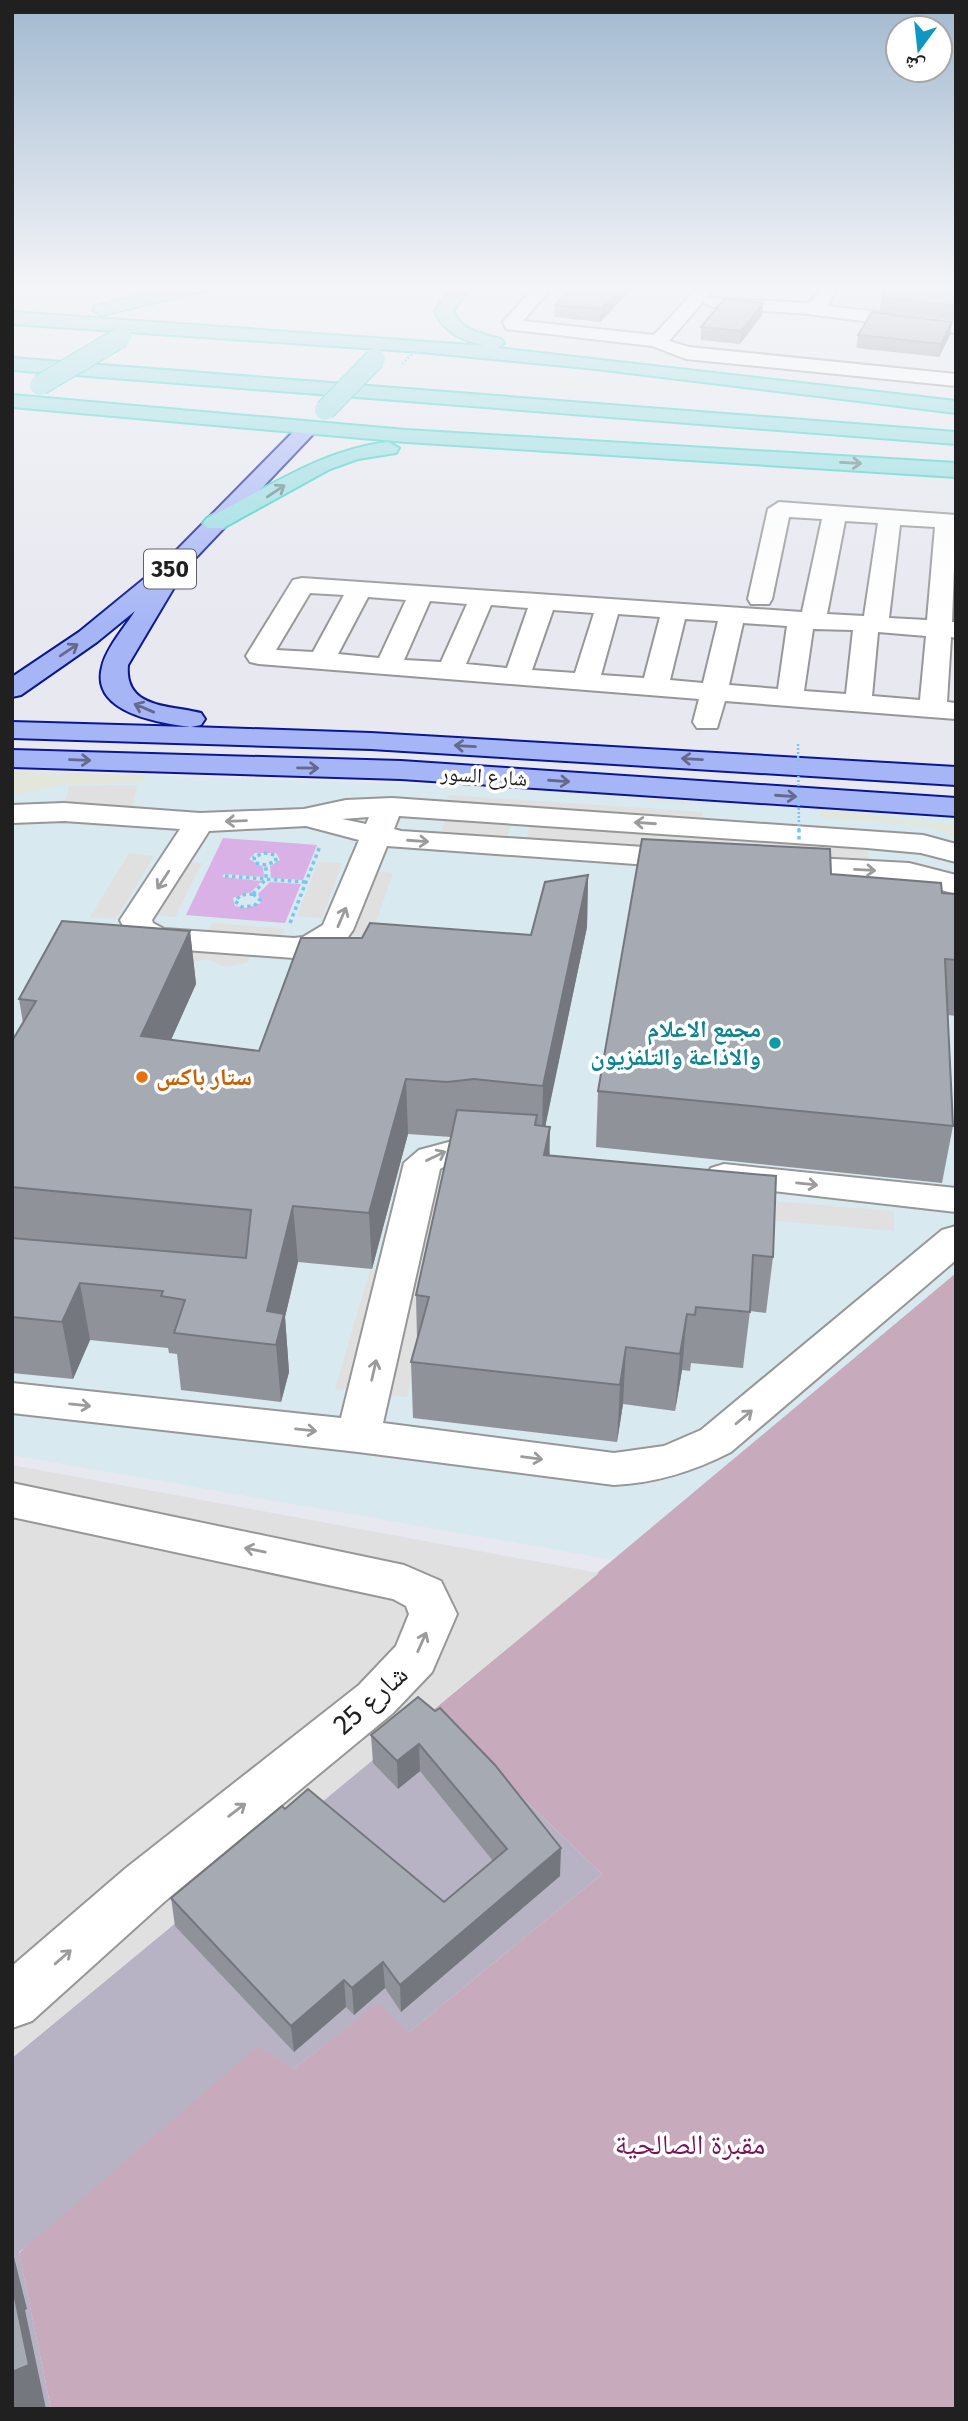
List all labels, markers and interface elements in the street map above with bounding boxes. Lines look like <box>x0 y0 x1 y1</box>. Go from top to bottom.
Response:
north arrow <box>884 14 954 84</box>
text: ش <box>902 51 927 79</box>
one-way arrow <box>840 457 863 470</box>
one-way arrow <box>266 484 285 498</box>
road number: 350 <box>144 550 196 589</box>
one-way arrow <box>58 643 78 657</box>
one-way arrow <box>133 701 155 714</box>
one-way arrow <box>454 739 477 752</box>
one-way arrow <box>681 752 704 765</box>
one-way arrow <box>69 754 92 767</box>
street label: شارع السور <box>439 760 528 792</box>
one-way arrow <box>296 761 319 775</box>
one-way arrow <box>548 775 570 788</box>
one-way arrow <box>775 790 797 803</box>
one-way arrow <box>224 814 247 827</box>
one-way arrow <box>633 817 656 830</box>
one-way arrow <box>407 835 429 848</box>
one-way arrow <box>854 863 877 876</box>
one-way arrow <box>155 869 169 889</box>
one-way arrow <box>337 907 350 928</box>
place label: مجمع الاعلام والاذاعة والتلفزيون <box>590 1015 761 1071</box>
marker: مجمع الاعلام والاذاعة والتلفزيون <box>767 1035 783 1051</box>
place label: ستار باكس <box>156 1063 252 1091</box>
marker: ستار باكس <box>134 1069 150 1085</box>
one-way arrow <box>425 1149 446 1163</box>
one-way arrow <box>795 1178 818 1191</box>
one-way arrow <box>368 1359 381 1382</box>
one-way arrow <box>68 1399 91 1412</box>
one-way arrow <box>735 1409 753 1424</box>
one-way arrow <box>294 1424 317 1437</box>
one-way arrow <box>520 1452 543 1465</box>
one-way arrow <box>244 1543 267 1557</box>
one-way arrow <box>416 1632 429 1653</box>
street label: شارع 25 <box>326 1657 415 1742</box>
one-way arrow <box>227 1802 246 1817</box>
one-way arrow <box>54 1949 72 1965</box>
park label: مقبرة الصالحية <box>615 2128 765 2161</box>

